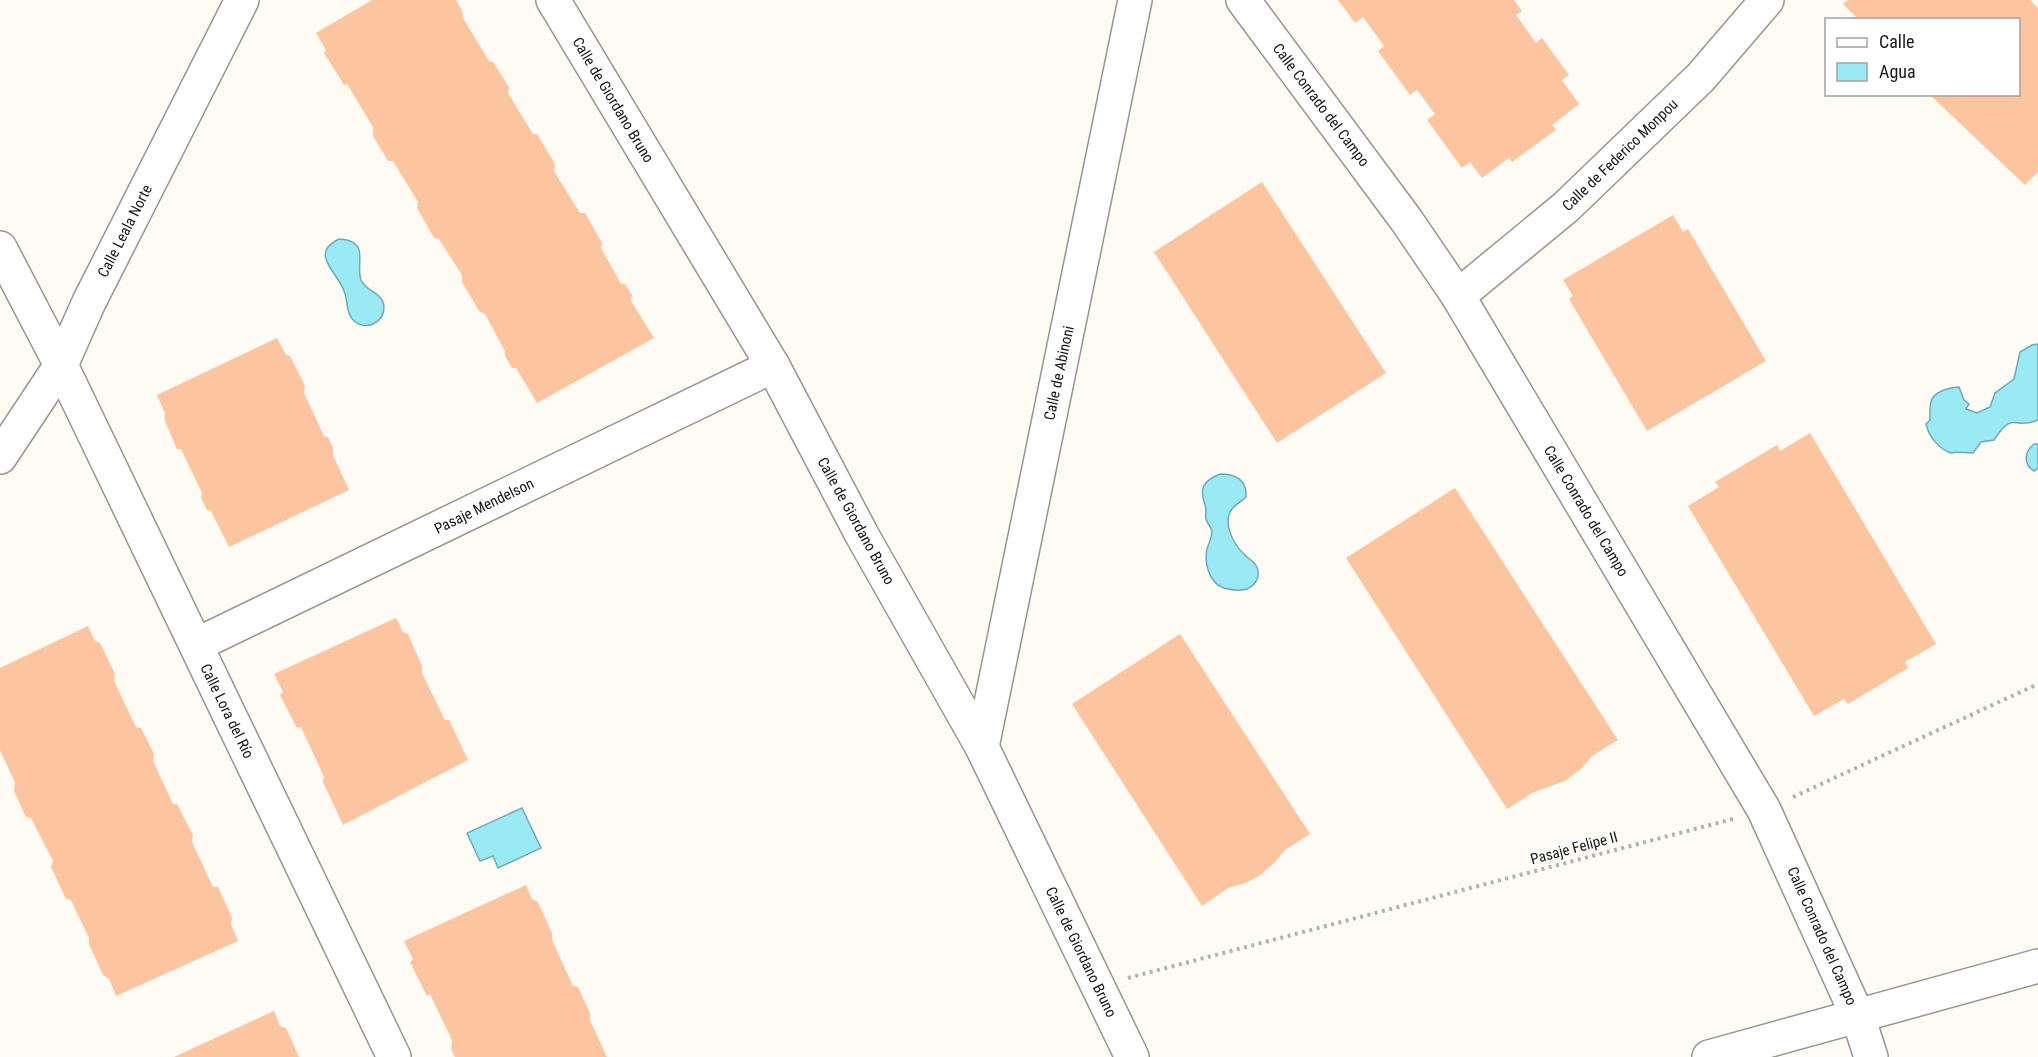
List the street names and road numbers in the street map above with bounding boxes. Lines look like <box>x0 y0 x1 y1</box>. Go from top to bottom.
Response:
street label: Calle de Giordano Bruno <box>568 34 658 166</box>
street label: Calle Conrado del Campo <box>1269 40 1373 170</box>
street label: Calle de Federico Monpou <box>1558 95 1682 215</box>
street label: Calle Leala Norte <box>94 182 156 280</box>
street label: Calle de Abinoni <box>1040 324 1078 422</box>
street label: Calle Conrado del Campo <box>1540 442 1632 580</box>
street label: Calle de Giordano Bruno <box>813 454 899 588</box>
street label: Pasaje Mendelson <box>431 474 537 538</box>
street label: Calle Lora del Río <box>196 661 258 761</box>
street label: Pasaje Felipe II <box>1528 828 1620 868</box>
street label: Calle Conrado del Campo <box>1783 864 1861 1008</box>
street label: Calle de Giordano Bruno <box>1042 884 1120 1020</box>

